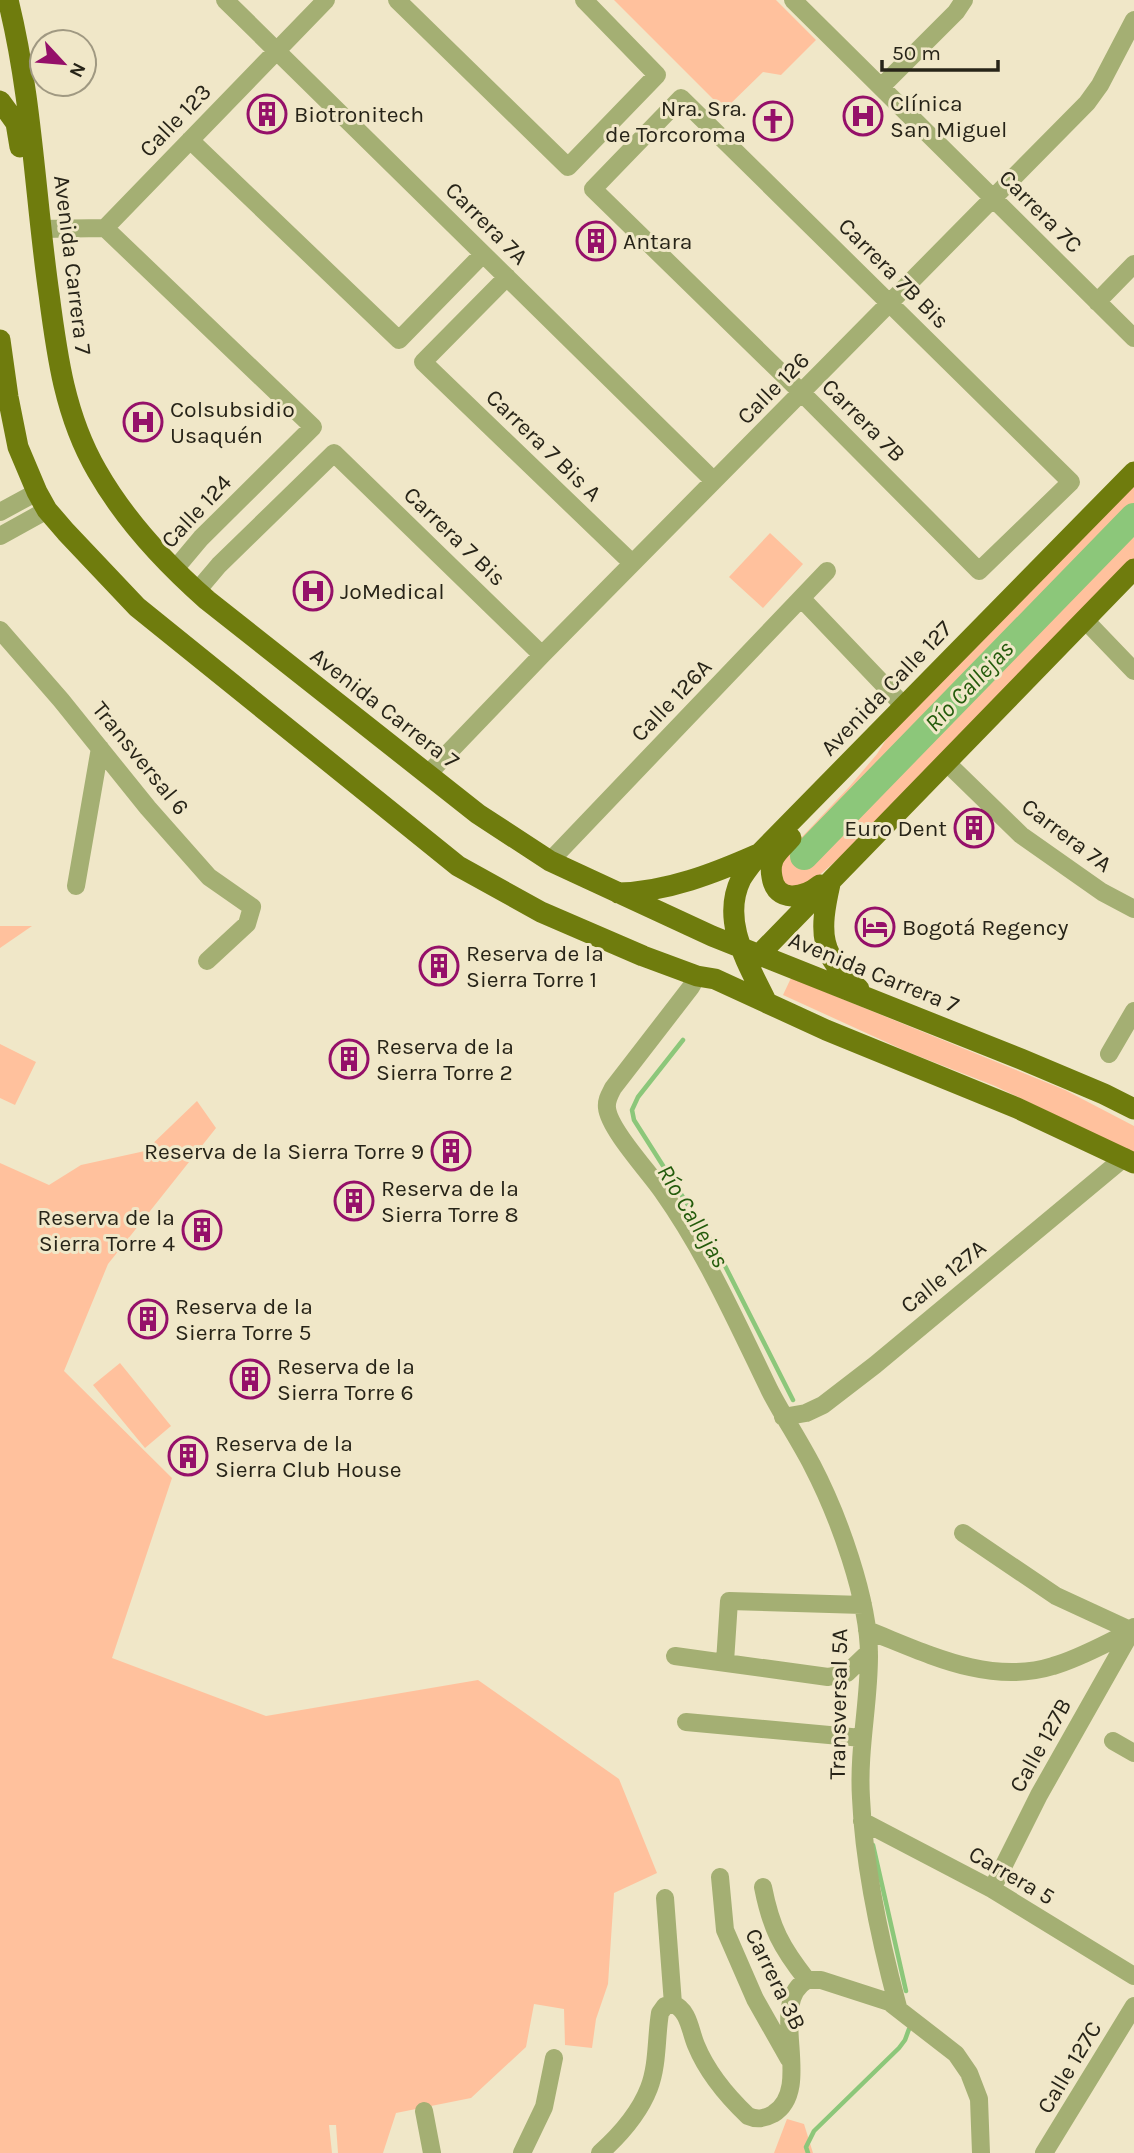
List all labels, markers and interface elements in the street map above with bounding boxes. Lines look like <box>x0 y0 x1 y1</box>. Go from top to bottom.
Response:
north arrow <box>28 28 98 98</box>
scale bar <box>882 28 998 72</box>
text: 50 m <box>892 41 941 65</box>
text: N <box>65 59 90 81</box>
street label: Calle 123 <box>134 78 217 163</box>
place label: Clínica San Miguel <box>890 90 1007 143</box>
building icon: Biotronitech <box>246 93 288 135</box>
place label: Nra. Sra. de Torcoroma <box>605 95 746 148</box>
hospital icon: Clínica San Miguel <box>842 95 884 137</box>
church icon: Nra. Sra. de Torcoroma <box>752 100 794 142</box>
place label: Biotronitech <box>294 101 424 128</box>
street label: Carrera 7C <box>993 164 1088 259</box>
street label: Avenida Carrera 7 <box>48 174 97 357</box>
street label: Carrera 7A <box>440 176 534 270</box>
street label: Carrera 7B Bis <box>833 212 955 334</box>
building icon: Antara <box>575 220 617 262</box>
place label: Antara <box>623 228 692 255</box>
street label: Calle 126 <box>732 347 815 430</box>
street label: Carrera 7B <box>816 373 911 468</box>
street label: Carrera 7 Bis A <box>480 384 607 507</box>
place label: Colsubsidio Usaquén <box>170 396 295 449</box>
hospital icon: Colsubsidio Usaquén <box>122 401 164 443</box>
street label: Calle 124 <box>156 469 237 554</box>
street label: Carrera 7 Bis <box>398 481 511 592</box>
hospital icon: JoMedical <box>292 570 334 612</box>
place label: JoMedical <box>340 578 445 605</box>
street label: Avenida Calle 127 <box>815 615 958 761</box>
water label: Río Callejas <box>919 635 1019 737</box>
street label: Avenida Carrera 7 <box>305 642 464 775</box>
street label: Calle 126A <box>625 653 717 747</box>
street label: Transversal 6 <box>87 696 195 821</box>
street label: Carrera 7A <box>1016 793 1117 878</box>
building icon: Euro Dent <box>953 807 995 849</box>
place label: Euro Dent <box>844 815 947 842</box>
hotel icon: Bogotá Regency <box>854 906 896 948</box>
place label: Bogotá Regency <box>902 914 1069 941</box>
street label: Avenida Carrera 7 <box>785 926 963 1019</box>
place label: Reserva de la Sierra Torre 1 <box>466 940 604 993</box>
building icon: Reserva de la Sierra Torre 1 <box>418 945 460 987</box>
place label: Reserva de la Sierra Torre 2 <box>376 1033 514 1086</box>
building icon: Reserva de la Sierra Torre 2 <box>328 1038 370 1080</box>
building icon: Reserva de la Sierra Torre 9 <box>430 1130 472 1172</box>
place label: Reserva de la Sierra Torre 9 <box>144 1138 424 1165</box>
water label: Río Callejas <box>651 1159 735 1273</box>
place label: Reserva de la Sierra Torre 8 <box>381 1175 519 1228</box>
building icon: Reserva de la Sierra Torre 8 <box>333 1180 375 1222</box>
place label: Reserva de la Sierra Torre 4 <box>37 1204 175 1257</box>
building icon: Reserva de la Sierra Torre 4 <box>181 1209 223 1251</box>
street label: Calle 127A <box>895 1234 991 1319</box>
place label: Reserva de la Sierra Torre 5 <box>175 1293 313 1346</box>
building icon: Reserva de la Sierra Torre 5 <box>127 1298 169 1340</box>
place label: Reserva de la Sierra Torre 6 <box>277 1353 415 1406</box>
building icon: Reserva de la Sierra Torre 6 <box>229 1358 271 1400</box>
place label: Reserva de la Sierra Club House <box>215 1430 402 1483</box>
building icon: Reserva de la Sierra Club House <box>167 1435 209 1477</box>
street label: Transversal 5A <box>824 1628 853 1780</box>
street label: Calle 127B <box>1004 1694 1077 1797</box>
street label: Carrera 5 <box>964 1840 1059 1911</box>
street label: Carrera 3B <box>739 1924 812 2034</box>
street label: Calle 127C <box>1031 2016 1107 2118</box>

